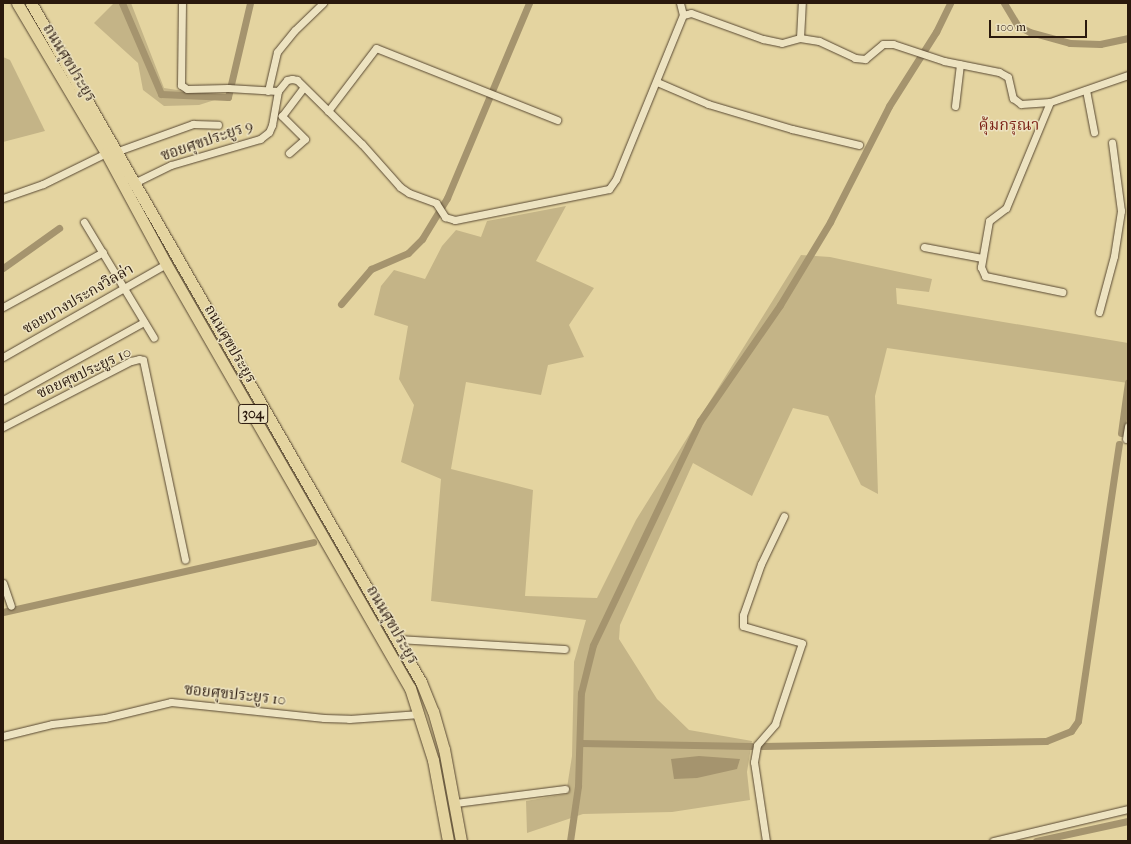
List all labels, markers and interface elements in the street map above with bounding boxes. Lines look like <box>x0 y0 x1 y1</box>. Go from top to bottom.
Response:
scale bar <box>991 12 1089 38</box>
text: 100 m <box>996 20 1026 34</box>
street label: ถนนศุขประยูร <box>39 21 99 105</box>
district label: คุ้มกรุณา <box>979 115 1039 135</box>
street label: ซอยศุขประยูร 9 <box>158 117 256 165</box>
street label: ซอยบางประกงวิลล่า <box>19 260 137 338</box>
street label: ถนนศุขประยูร <box>200 301 260 387</box>
street label: ซอยศุขประยูร 10 <box>34 343 134 403</box>
road number: 304 <box>238 402 268 426</box>
street label: ถนนศุขประยูร <box>362 582 422 668</box>
street label: ซอยศุขประยูร 10 <box>183 681 287 709</box>

